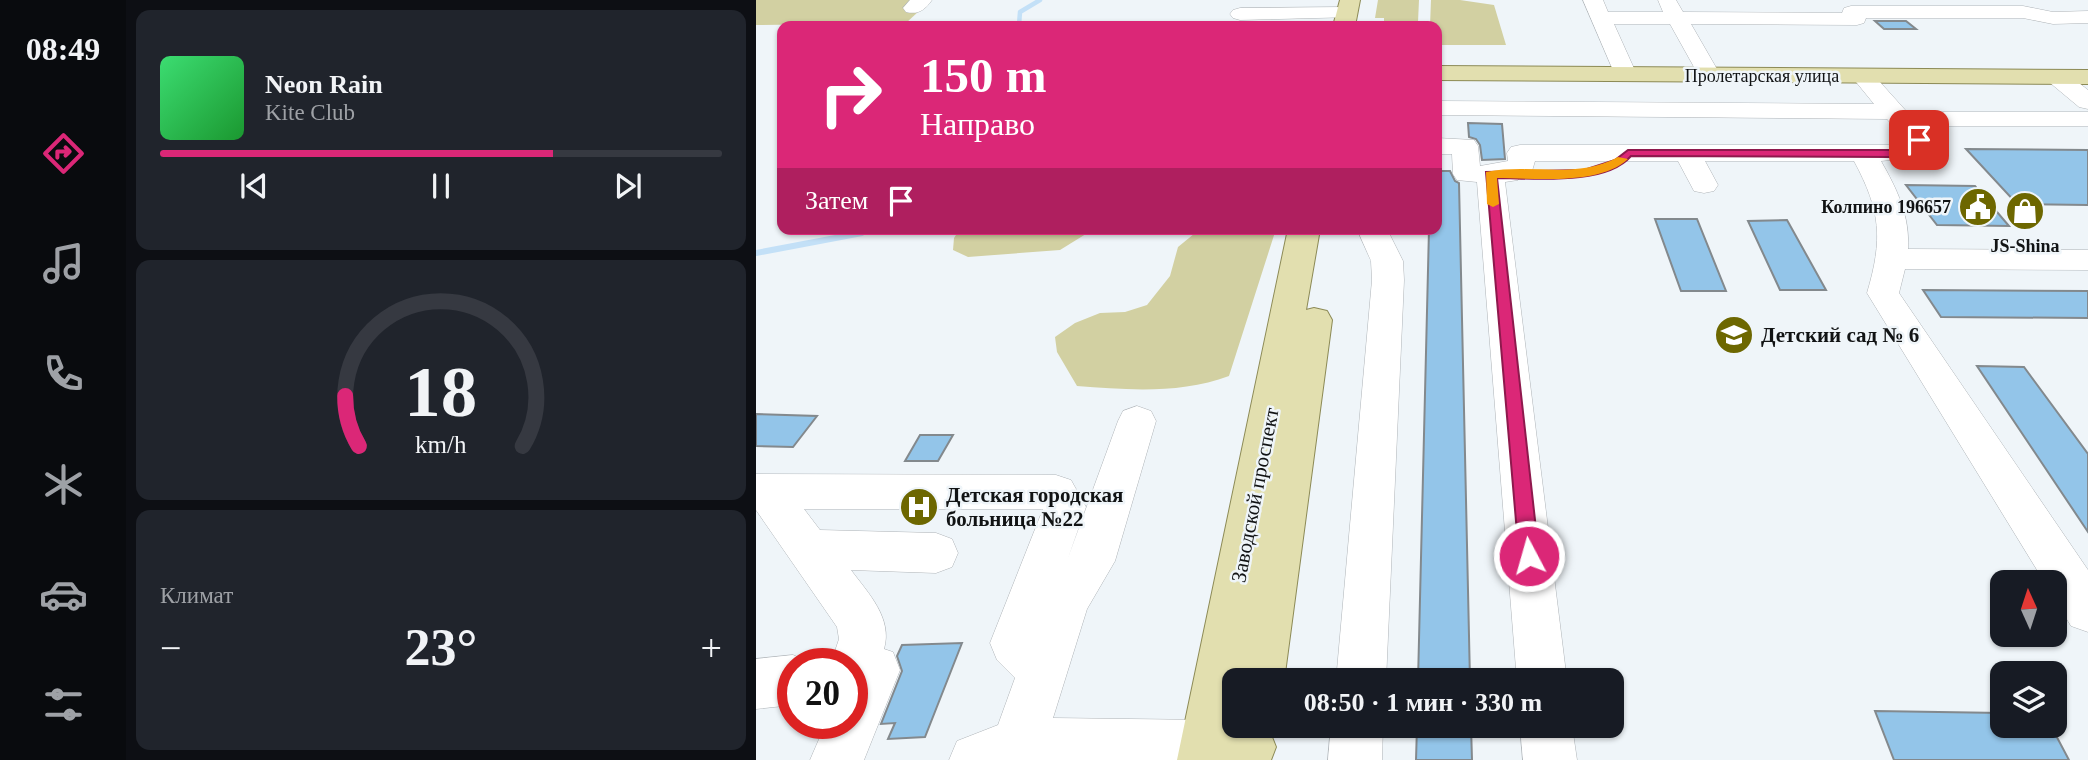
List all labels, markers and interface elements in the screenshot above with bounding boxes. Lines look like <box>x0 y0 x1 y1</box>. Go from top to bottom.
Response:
text: 08:49 <box>26 31 100 67</box>
text: 150 m <box>920 48 1047 103</box>
icon: right <box>805 49 896 140</box>
street label: Пролетарская улица <box>1685 66 1839 86</box>
text: Neon Rain <box>265 70 383 99</box>
text: Kite Club <box>265 100 355 125</box>
text: Направо <box>920 106 1035 142</box>
pin <box>1889 110 1949 170</box>
icon: arrive <box>1900 121 1938 159</box>
icon: directions <box>39 129 88 178</box>
icon: previous <box>235 167 273 205</box>
icon: pause <box>422 167 460 205</box>
icon: next <box>609 167 647 205</box>
icon: arrive <box>882 182 920 220</box>
text: Затем <box>805 186 868 215</box>
public building icon: Колпино 196657 <box>1957 186 1999 228</box>
shop icon: JS-Shina <box>2004 190 2046 232</box>
place label: Колпино 196657 <box>1821 197 1951 217</box>
place label: JS-Shina <box>1990 236 2060 256</box>
icon: music <box>39 239 88 288</box>
school or university icon: Детский сад № 6 <box>1713 314 1755 356</box>
place label: Детский сад № 6 <box>1761 323 1919 347</box>
icon: phone <box>39 349 88 398</box>
text: 18 <box>405 351 477 432</box>
street label: Заводской проспект <box>1226 406 1284 584</box>
text: km/h <box>415 431 467 458</box>
icon: climate <box>39 460 88 509</box>
place label: Детская городская больница №22 <box>946 483 1124 531</box>
hospital icon: Детская городская больница №22 <box>898 486 940 528</box>
position arrow <box>1492 519 1566 593</box>
icon: car <box>39 570 88 619</box>
north arrow <box>1990 570 2067 648</box>
map controls <box>1990 570 2067 738</box>
text: Климат <box>160 583 233 608</box>
text: 23° <box>405 619 477 676</box>
text: − <box>160 627 181 669</box>
text: + <box>701 627 722 669</box>
speed limit sign: 20 <box>777 648 868 739</box>
button: layers <box>1990 661 2067 738</box>
icon: filters <box>39 680 88 729</box>
text: 08:50 · 1 мин · 330 m <box>1304 688 1542 717</box>

